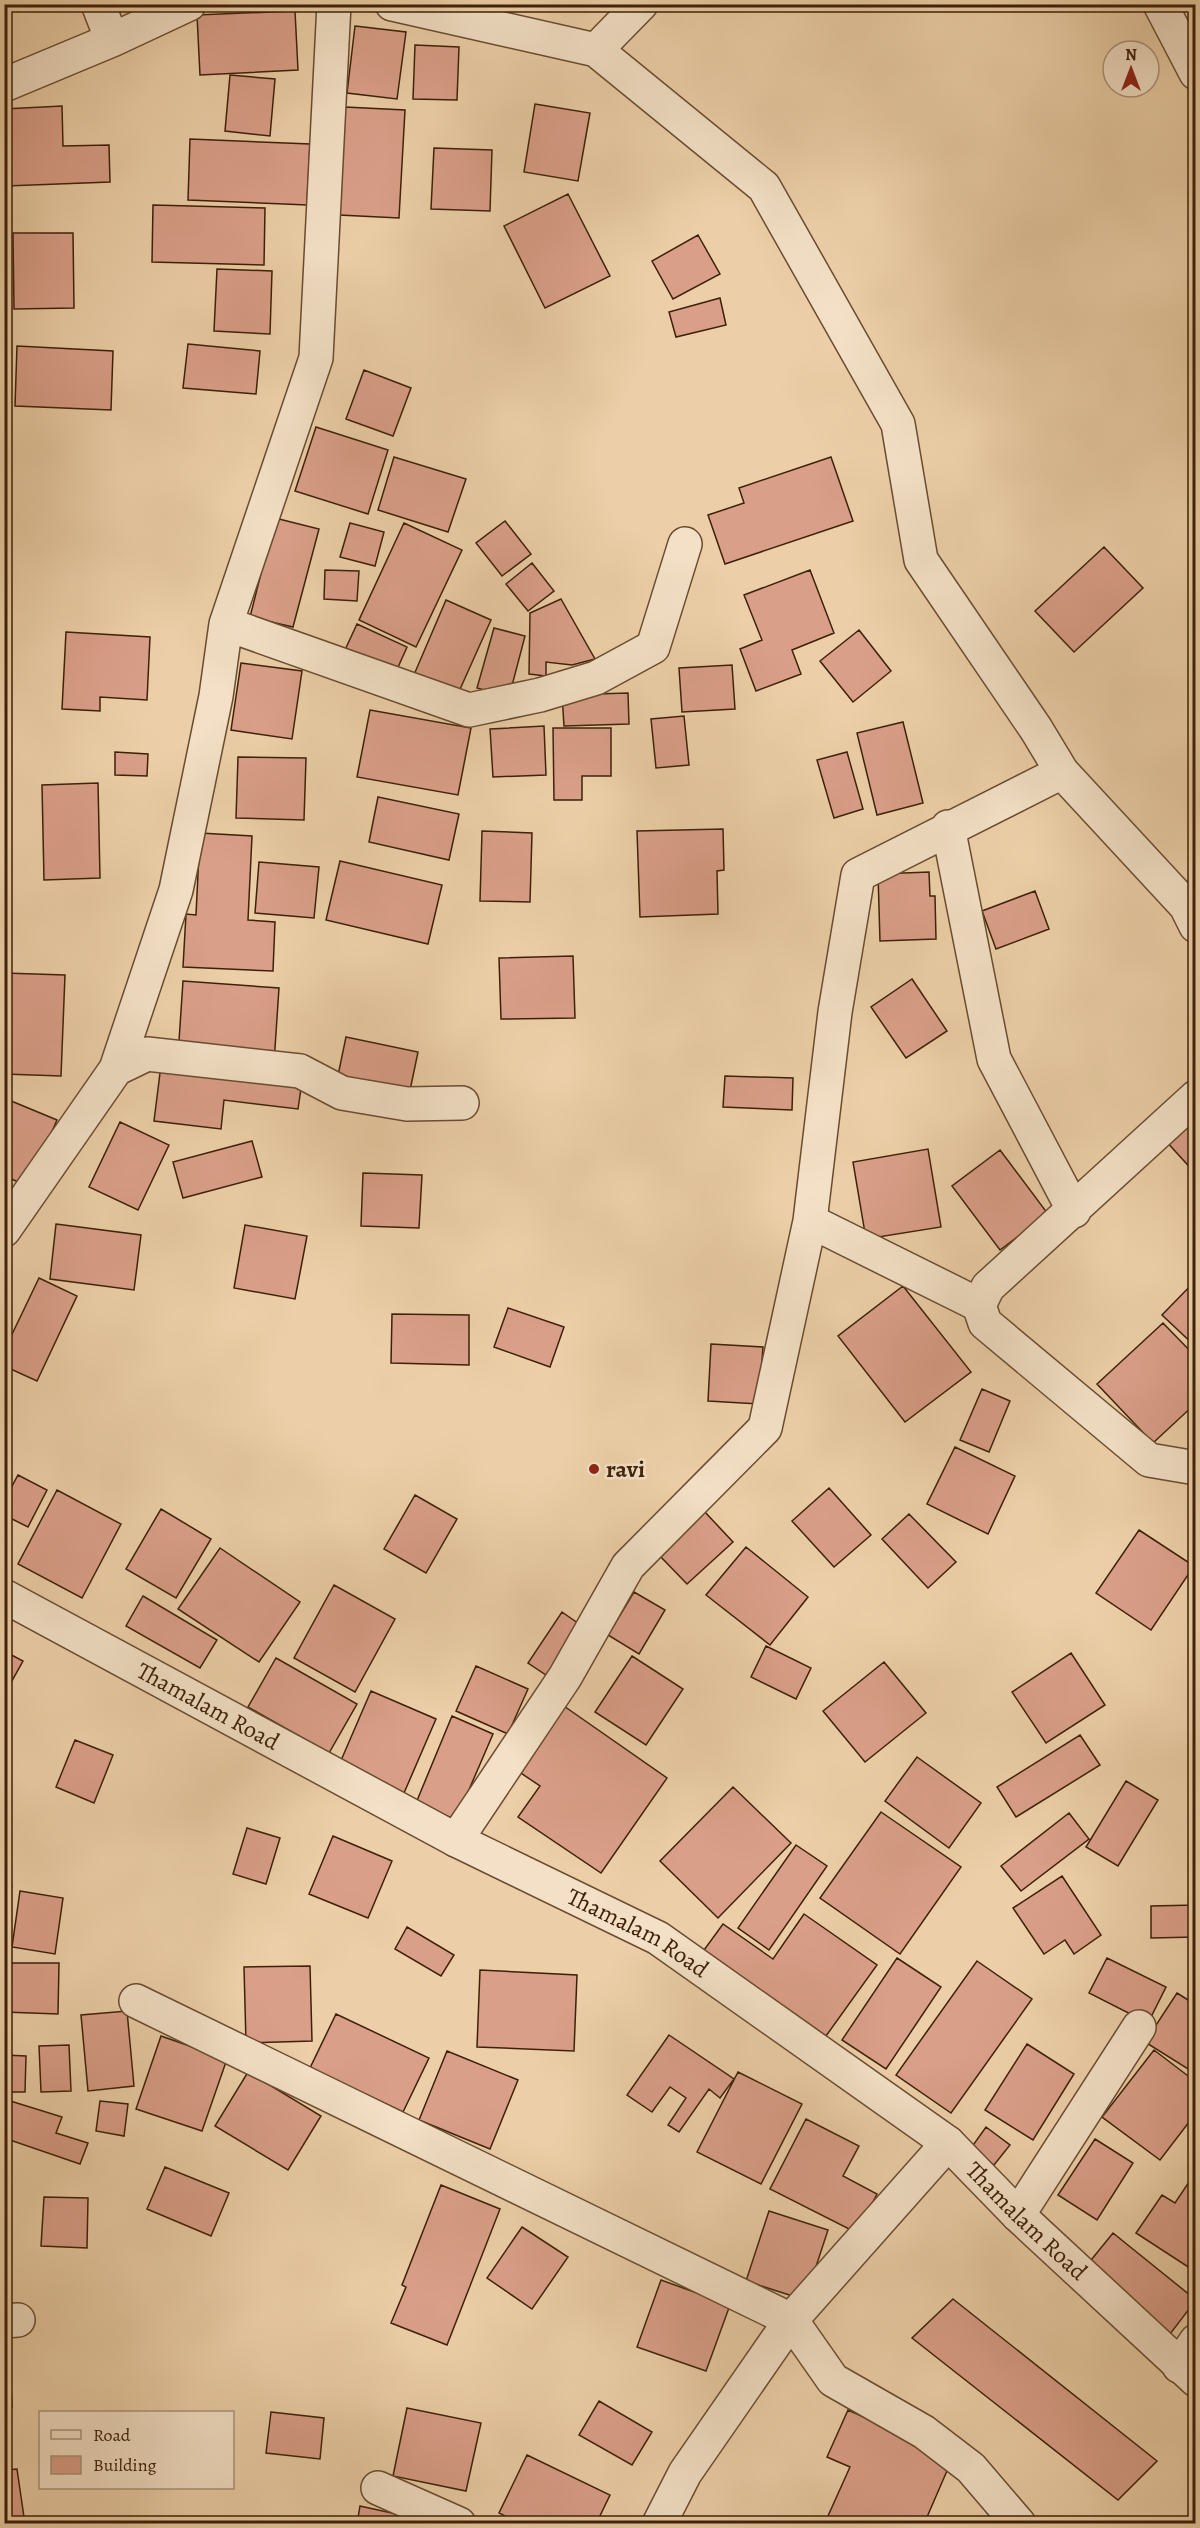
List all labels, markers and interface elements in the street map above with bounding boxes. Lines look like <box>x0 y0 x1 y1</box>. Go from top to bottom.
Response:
north arrow <box>1101 39 1161 99</box>
text: N <box>1125 44 1137 66</box>
place label: ravi <box>606 1453 645 1485</box>
marker: ravi <box>587 1462 601 1476</box>
street label: Thamalam Road <box>131 1655 285 1758</box>
street label: Thamalam Road <box>562 1880 715 1985</box>
street label: Thamalam Road <box>959 2155 1094 2287</box>
legend <box>39 2411 234 2489</box>
text: Road <box>93 2423 131 2447</box>
text: Building <box>93 2453 157 2477</box>

